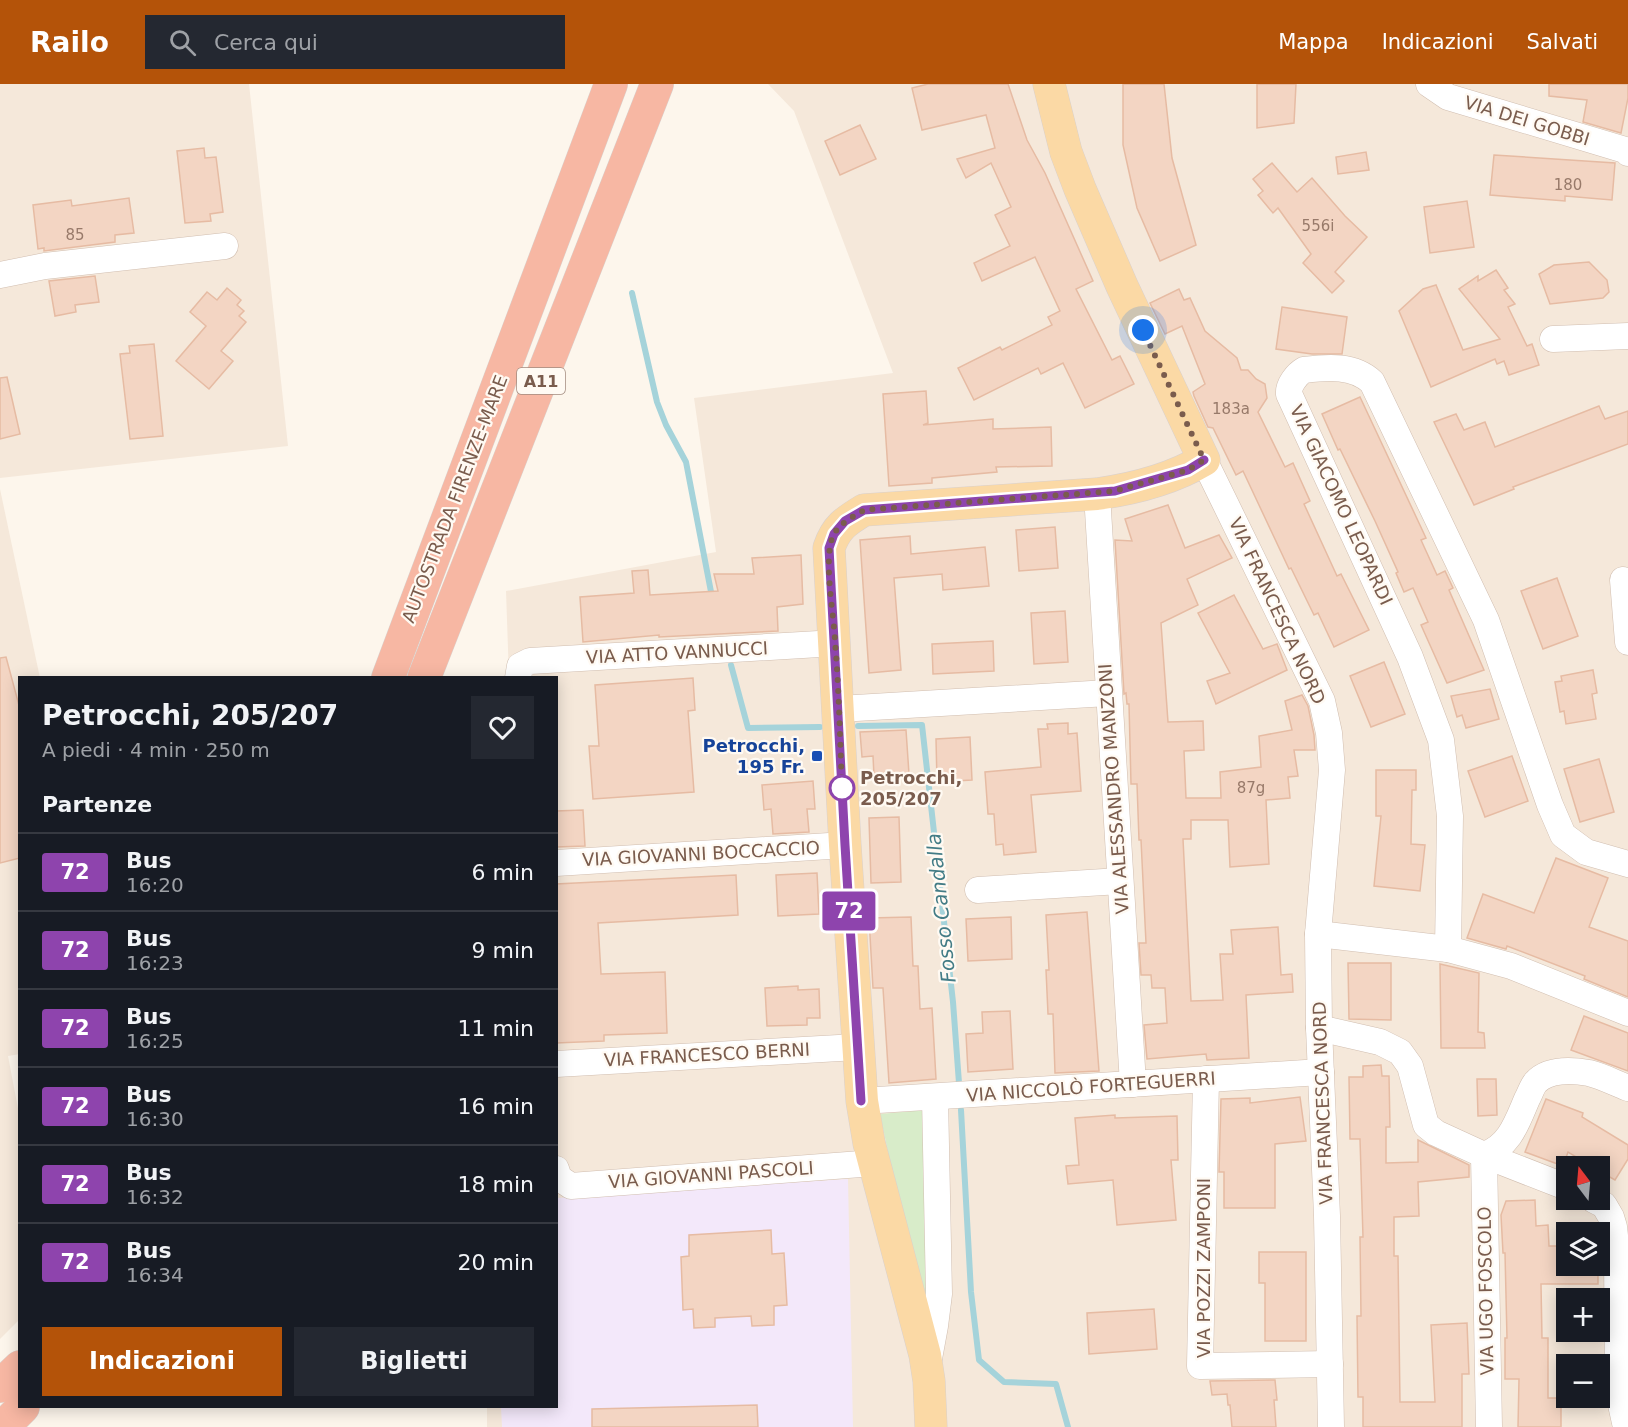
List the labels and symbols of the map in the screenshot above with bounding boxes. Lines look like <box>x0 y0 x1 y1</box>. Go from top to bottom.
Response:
street label: VIA DEI GOBBI <box>1462 91 1592 150</box>
house number: 180 <box>1554 176 1582 194</box>
house number: 556i <box>1302 217 1334 235</box>
house number: 85 <box>65 226 85 244</box>
your location <box>1128 315 1158 345</box>
road number: A11 <box>517 368 565 394</box>
street label: AUTOSTRADA FIRENZE-MARE <box>397 372 512 626</box>
house number: 183a <box>1212 400 1250 418</box>
street label: VIA GIACOMO LEOPARDI <box>1286 401 1397 608</box>
street label: VIA FRANCESCA NORD <box>1225 514 1330 707</box>
street label: VIA ATTO VANNUCCI <box>585 637 768 668</box>
street label: VIA ALESSANDRO MANZONI <box>1094 663 1133 915</box>
place label: Petrocchi, 195 Fr. <box>703 735 805 777</box>
marker: Petrocchi, 195 Fr. <box>810 749 824 763</box>
place label: Petrocchi, 205/207 <box>860 767 962 809</box>
marker: Petrocchi, 205/207 <box>829 775 855 801</box>
house number: 87g <box>1237 779 1265 797</box>
water label: Fosso Candalla <box>921 832 961 984</box>
street label: VIA GIOVANNI BOCCACCIO <box>582 837 820 870</box>
line badge: 72 <box>822 892 876 930</box>
street label: VIA FRANCESCA NORD <box>1308 1001 1337 1205</box>
street label: VIA FRANCESCO BERNI <box>603 1039 811 1070</box>
street label: VIA NICCOLÒ FORTEGUERRI <box>966 1067 1216 1106</box>
north arrow <box>1556 1156 1610 1210</box>
street label: VIA GIOVANNI PASCOLI <box>608 1157 814 1192</box>
street label: VIA POZZI ZAMPONI <box>1193 1178 1214 1358</box>
street label: VIA UGO FOSCOLO <box>1474 1206 1497 1376</box>

